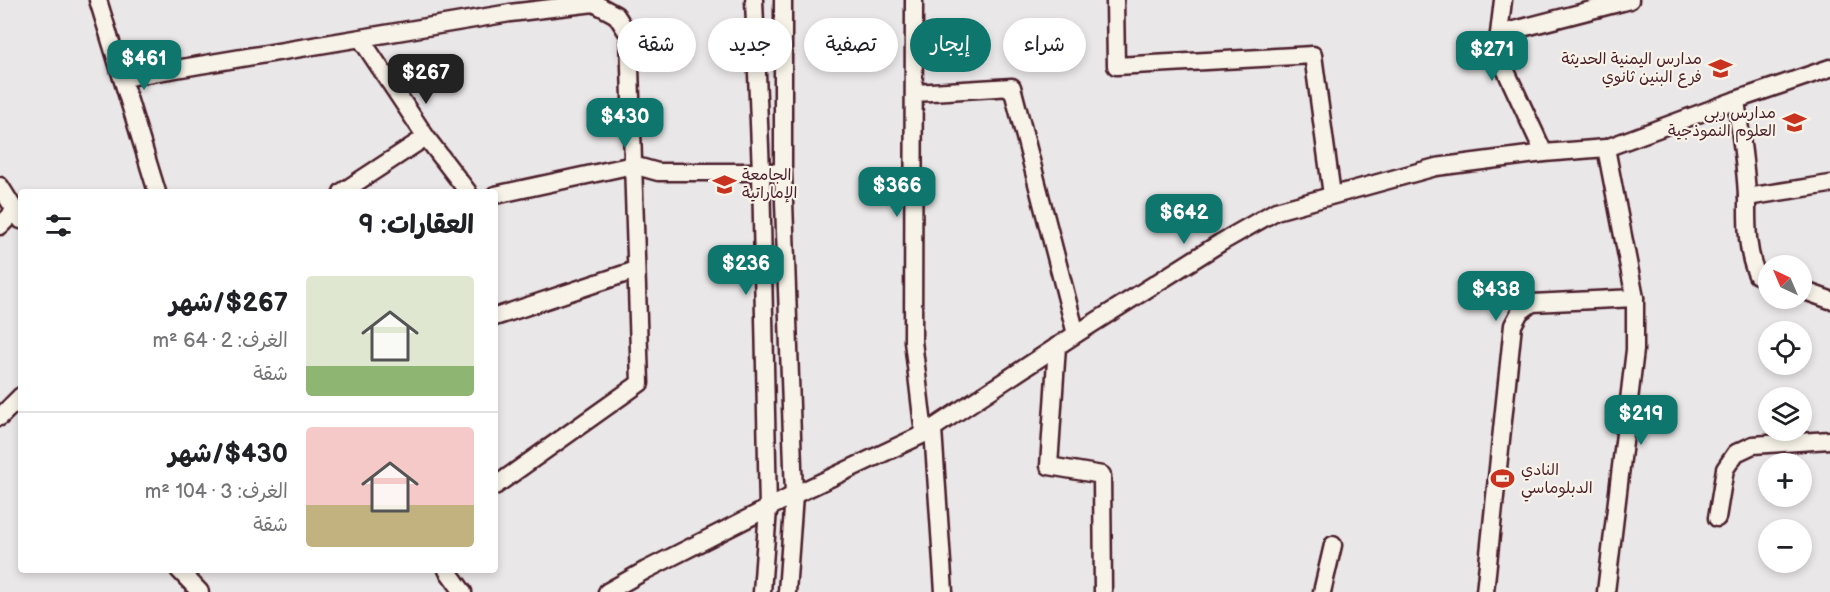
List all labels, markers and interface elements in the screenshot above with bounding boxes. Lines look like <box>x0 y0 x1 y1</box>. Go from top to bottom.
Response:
chip: شقة <box>617 18 696 72</box>
chip: جديد <box>708 18 792 72</box>
chip: تصفية <box>804 18 898 72</box>
chip: إيجار <box>910 18 991 72</box>
chip: شراء <box>1003 18 1086 72</box>
pin: $271 <box>1456 31 1528 82</box>
text: $271 <box>1470 38 1514 62</box>
pin: $461 <box>108 40 180 91</box>
text: $461 <box>121 47 167 71</box>
place label: مدارس اليمنية الحديثة فرع البنين ثانوي <box>1561 50 1702 88</box>
pin: $267 <box>390 54 462 105</box>
school or university icon: مدارس اليمنية الحديثة فرع البنين ثانوي <box>1707 55 1733 81</box>
text: $267 <box>402 61 450 85</box>
pin: $430 <box>589 98 661 149</box>
place label: مدارس ربى العلوم النموذجية <box>1668 104 1776 143</box>
text: $430 <box>600 105 650 129</box>
school or university icon: مدارس ربى العلوم النموذجية <box>1781 109 1807 135</box>
place label: الجامعة الإماراتية <box>742 166 797 203</box>
pin: $366 <box>861 167 933 218</box>
school or university icon: الجامعة الإماراتية <box>711 171 737 197</box>
text: $366 <box>872 174 922 198</box>
pin: $642 <box>1148 194 1220 245</box>
text: $642 <box>1159 201 1209 225</box>
icon: filters <box>42 209 75 242</box>
text: العقارات: 9 <box>358 210 474 241</box>
pin: $236 <box>710 245 782 296</box>
text: $236 <box>722 252 770 276</box>
north arrow <box>1758 255 1812 309</box>
map controls <box>1758 255 1812 573</box>
pin: $438 <box>1460 271 1532 322</box>
text: $438 <box>1472 278 1520 302</box>
text: $267/شهر <box>170 288 288 319</box>
icon: home <box>354 300 426 372</box>
button: locate <box>1758 321 1812 375</box>
text: الغرف: 2 · 64 m² <box>153 329 288 353</box>
text: شقة <box>253 362 288 386</box>
button: layers <box>1758 387 1812 441</box>
pin: $219 <box>1605 395 1677 446</box>
text: $219 <box>1619 402 1663 426</box>
text: $430/شهر <box>169 439 288 470</box>
icon: home <box>354 451 426 523</box>
button: + <box>1758 453 1812 507</box>
place label: النادي الدبلوماسي <box>1521 461 1593 502</box>
sports icon: النادي الدبلوماسي <box>1490 466 1516 492</box>
text: الغرف: 3 · 104 m² <box>145 480 288 504</box>
text: شقة <box>253 513 288 537</box>
button: − <box>1758 519 1812 573</box>

